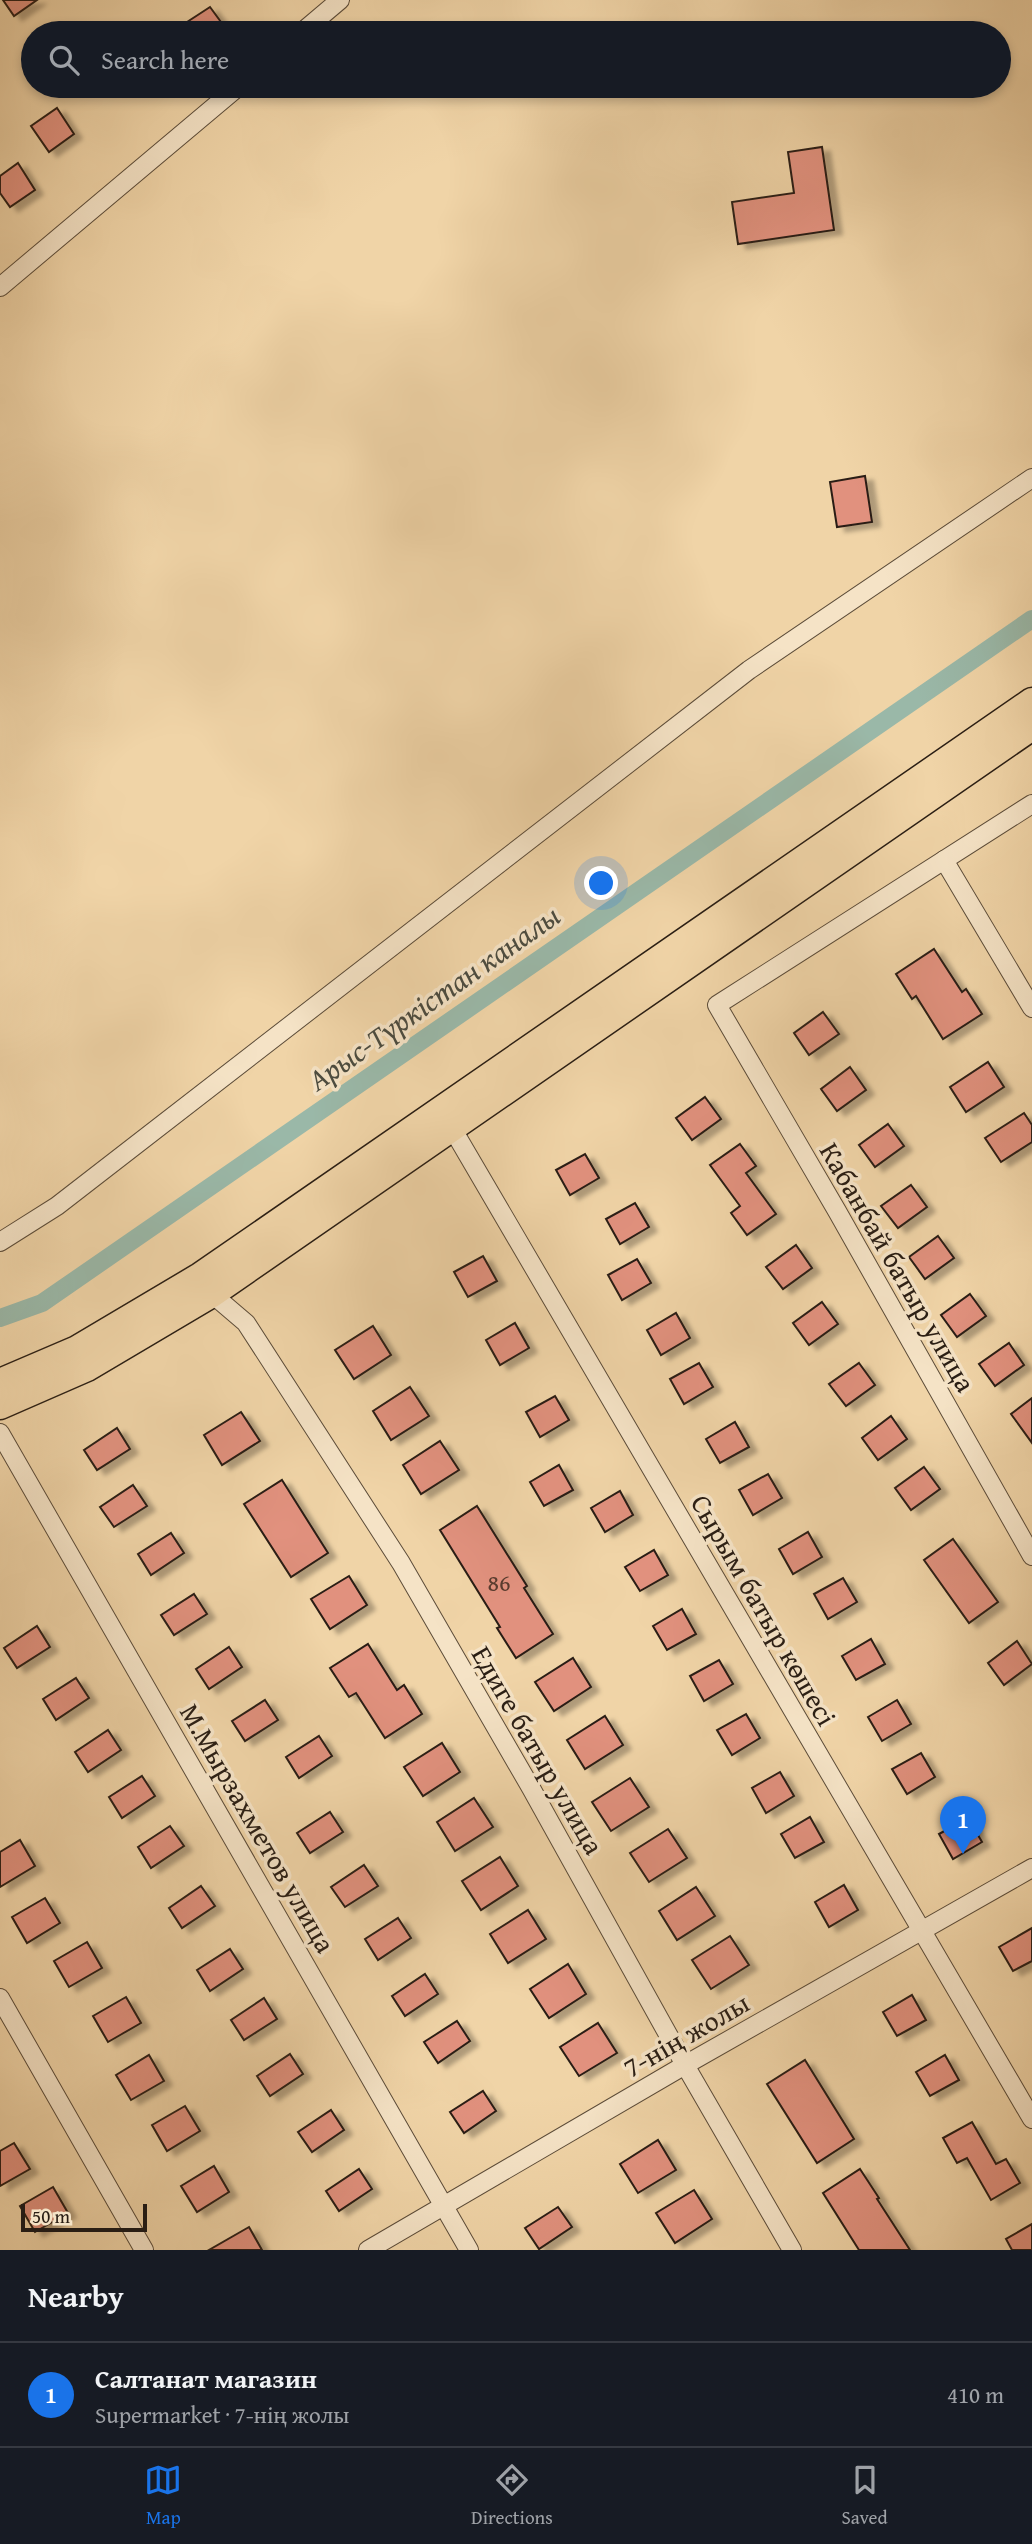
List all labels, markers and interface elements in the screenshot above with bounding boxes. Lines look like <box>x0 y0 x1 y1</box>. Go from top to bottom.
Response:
search box <box>21 21 1011 98</box>
text: Search here <box>101 40 229 79</box>
icon: search <box>45 41 83 79</box>
your location <box>584 866 618 900</box>
water label: Арыс-Түркістан каналы <box>297 893 569 1102</box>
street label: Кабанбай батыр улица <box>810 1134 987 1400</box>
street label: Сырым батыр көшесі <box>681 1486 848 1733</box>
house number: 86 <box>487 1565 511 1600</box>
street label: Едиге батыр улица <box>462 1638 615 1862</box>
street label: М.Мырзахметов улица <box>170 1696 347 1961</box>
pin: 1 <box>940 1796 986 1854</box>
street label: 7-нің жолы <box>615 1982 757 2087</box>
scale bar <box>21 2201 147 2233</box>
text: 50 m <box>32 2202 70 2230</box>
text: Nearby <box>28 2274 124 2318</box>
text: Салтанат магазин <box>95 2359 317 2398</box>
text: 1 <box>45 2378 57 2411</box>
text: 410 m <box>947 2378 1004 2411</box>
text: Supermarket · 7-нің жолы <box>95 2398 349 2431</box>
tab: Map <box>144 2461 182 2531</box>
tab: Directions <box>471 2461 553 2531</box>
tab: Saved <box>842 2461 888 2531</box>

